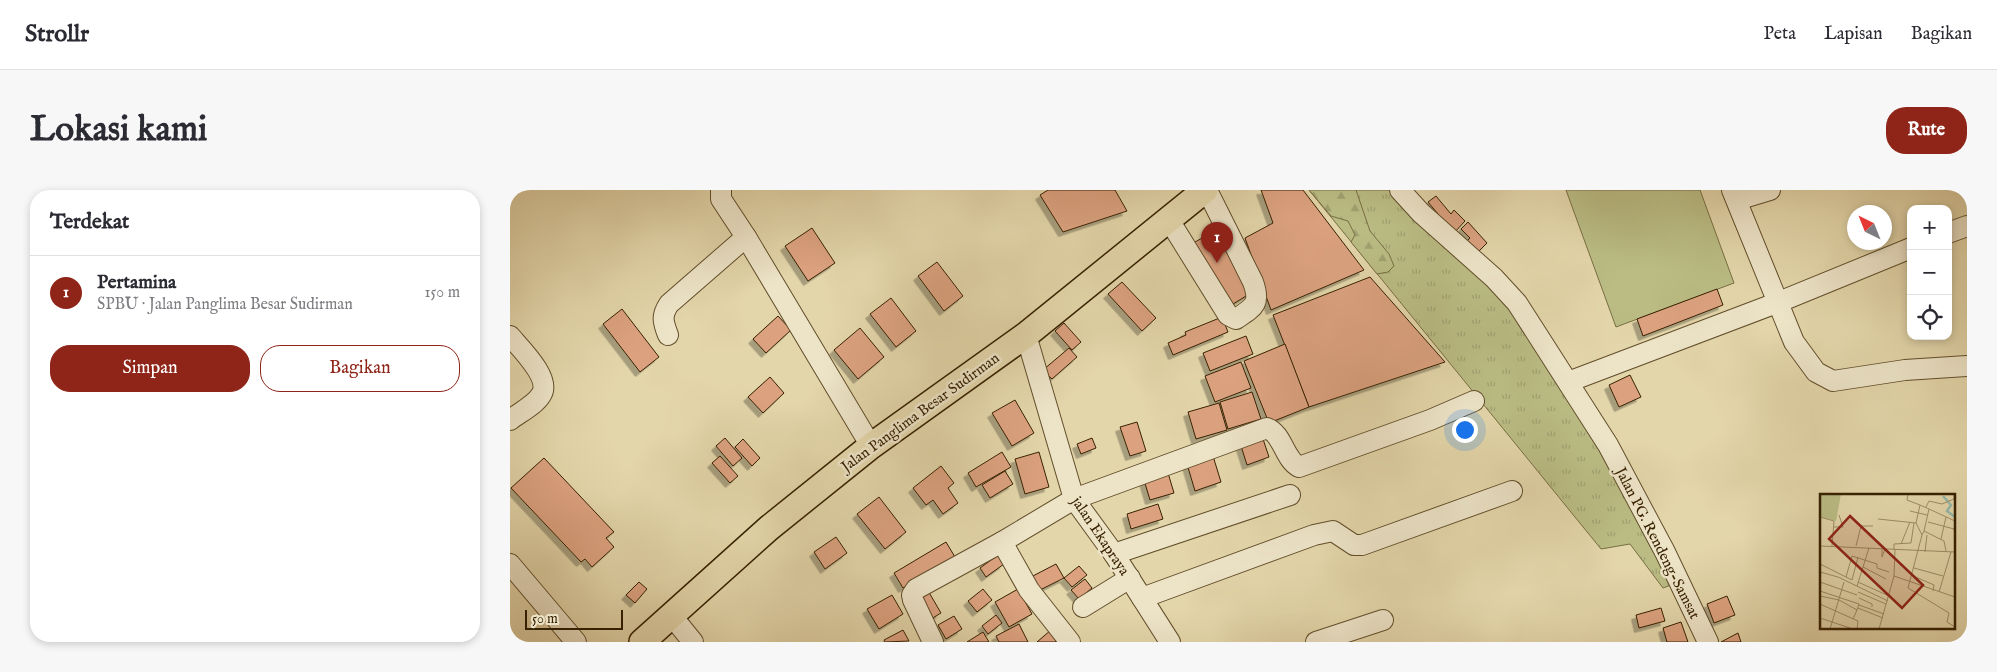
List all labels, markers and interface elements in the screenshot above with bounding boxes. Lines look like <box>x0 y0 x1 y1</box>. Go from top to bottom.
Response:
text: Strollr <box>25 19 89 50</box>
text: Peta <box>1764 23 1796 46</box>
text: Lapisan <box>1824 23 1883 46</box>
text: Bagikan <box>1911 23 1972 46</box>
button: Rute <box>1886 107 1967 154</box>
text: Lokasi kami <box>30 108 207 153</box>
north arrow <box>1847 205 1892 250</box>
map controls <box>1907 205 1952 340</box>
button: + <box>1907 205 1952 250</box>
text: Terdekat <box>50 209 129 236</box>
pin: 1 <box>1201 222 1233 263</box>
button: − <box>1907 250 1952 295</box>
text: Pertamina <box>97 271 176 295</box>
text: 1 <box>63 283 69 303</box>
text: 150 m <box>425 283 460 303</box>
text: SPBU · Jalan Panglima Besar Sudirman <box>97 295 353 315</box>
button: locate <box>1907 295 1952 340</box>
button: Simpan <box>50 345 250 392</box>
button: Bagikan <box>260 345 460 392</box>
street label: Jalan Panglima Besar Sudirman <box>836 349 1003 477</box>
your location <box>1452 417 1478 443</box>
street label: Jalan PG. Rendeng-Samsat <box>1610 462 1704 622</box>
street label: jalan Ekapraya <box>1066 492 1134 580</box>
inset map <box>1820 494 1954 630</box>
scale bar <box>525 607 622 630</box>
text: 50 m <box>532 610 558 628</box>

